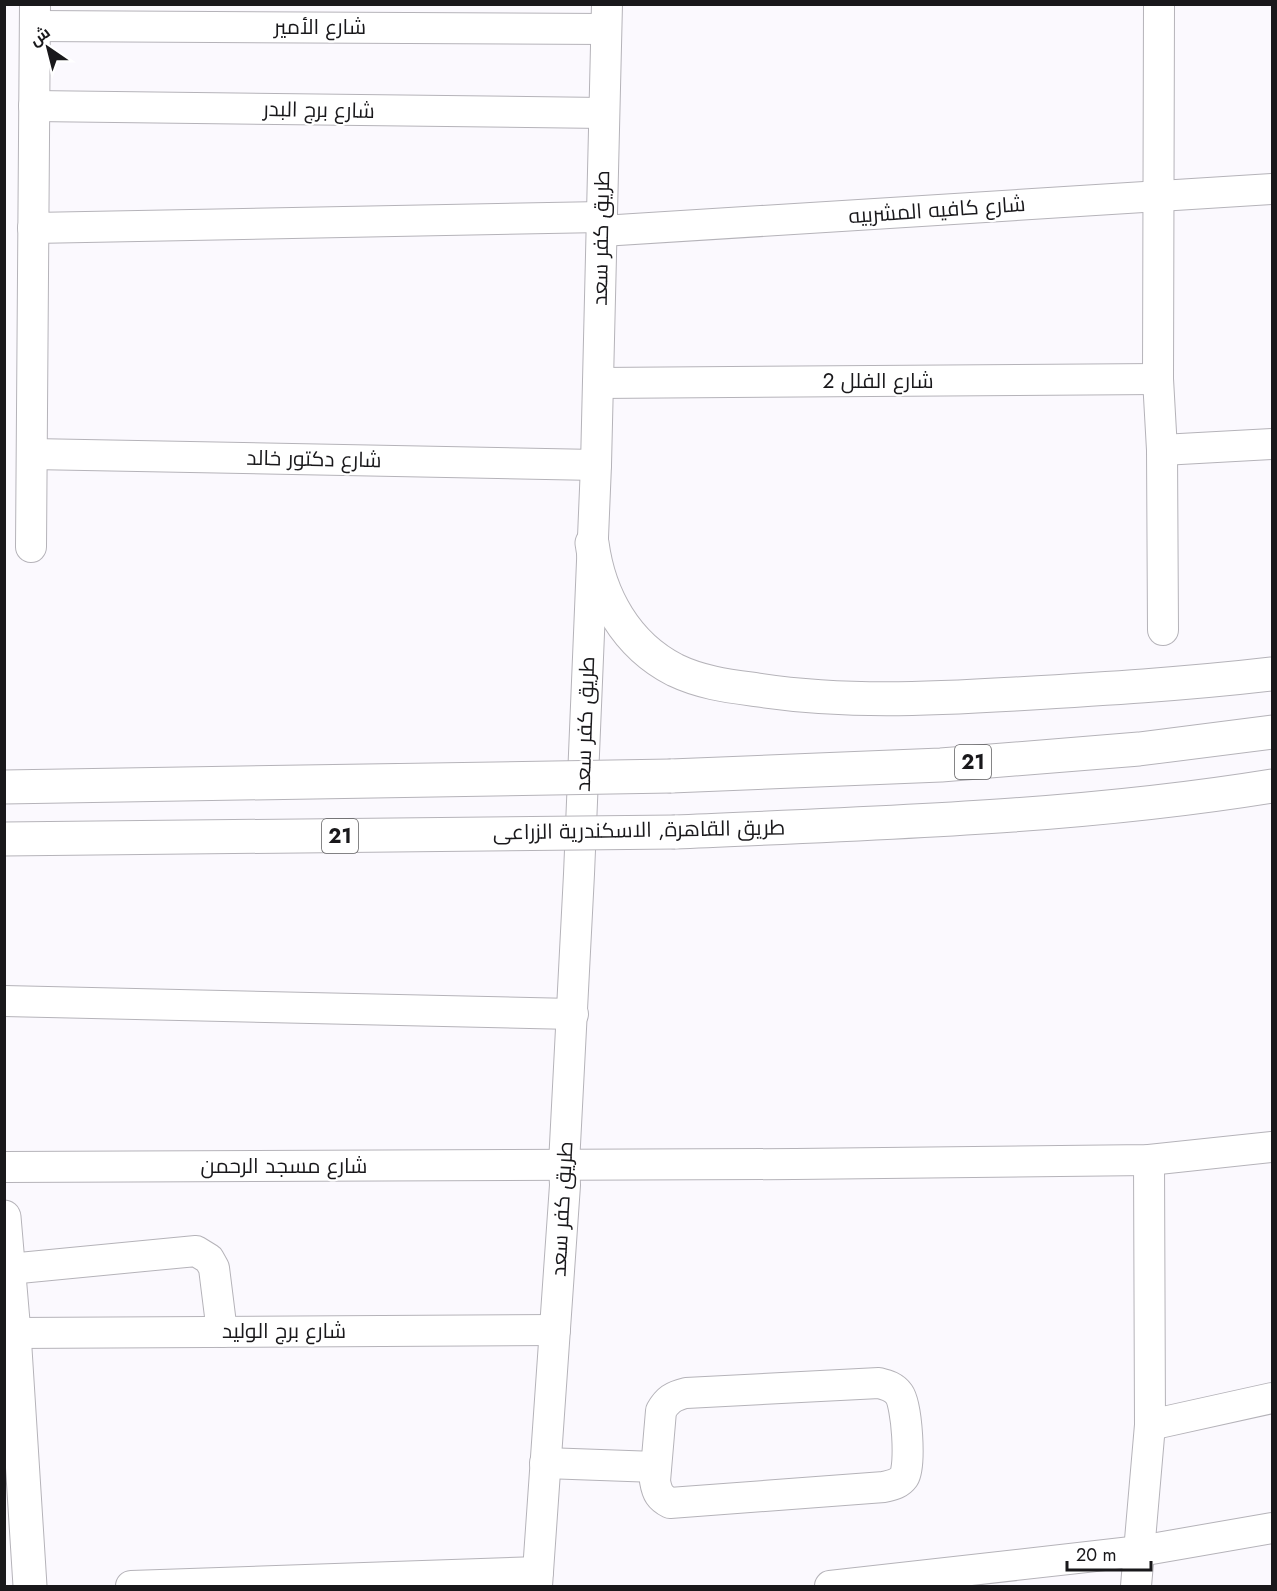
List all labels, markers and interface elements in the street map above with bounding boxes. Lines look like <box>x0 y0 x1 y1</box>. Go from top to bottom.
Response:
street label: شارع الأمير <box>273 12 366 42</box>
north arrow <box>18 18 78 78</box>
text: ش <box>25 21 55 51</box>
street label: شارع برج البدر <box>262 94 375 126</box>
street label: طريق كفر سعد <box>585 170 617 306</box>
street label: شارع كافيه المشربيه <box>848 189 1026 231</box>
street label: شارع الفلل 2 <box>822 366 934 396</box>
street label: شارع دكتور خالد <box>246 443 382 475</box>
street label: طريق كفر سعد <box>568 656 602 792</box>
road number: 21 <box>955 745 991 779</box>
street label: طريق القاهرة, الاسكندرية الزراعى <box>493 812 785 848</box>
road number: 21 <box>322 819 358 853</box>
street label: طريق كفر سعد <box>543 1141 581 1277</box>
street label: شارع مسجد الرحمن <box>201 1151 367 1181</box>
street label: شارع برج الوليد <box>222 1316 346 1346</box>
scale bar <box>1067 1534 1151 1572</box>
text: 20 m <box>1076 1542 1116 1568</box>

